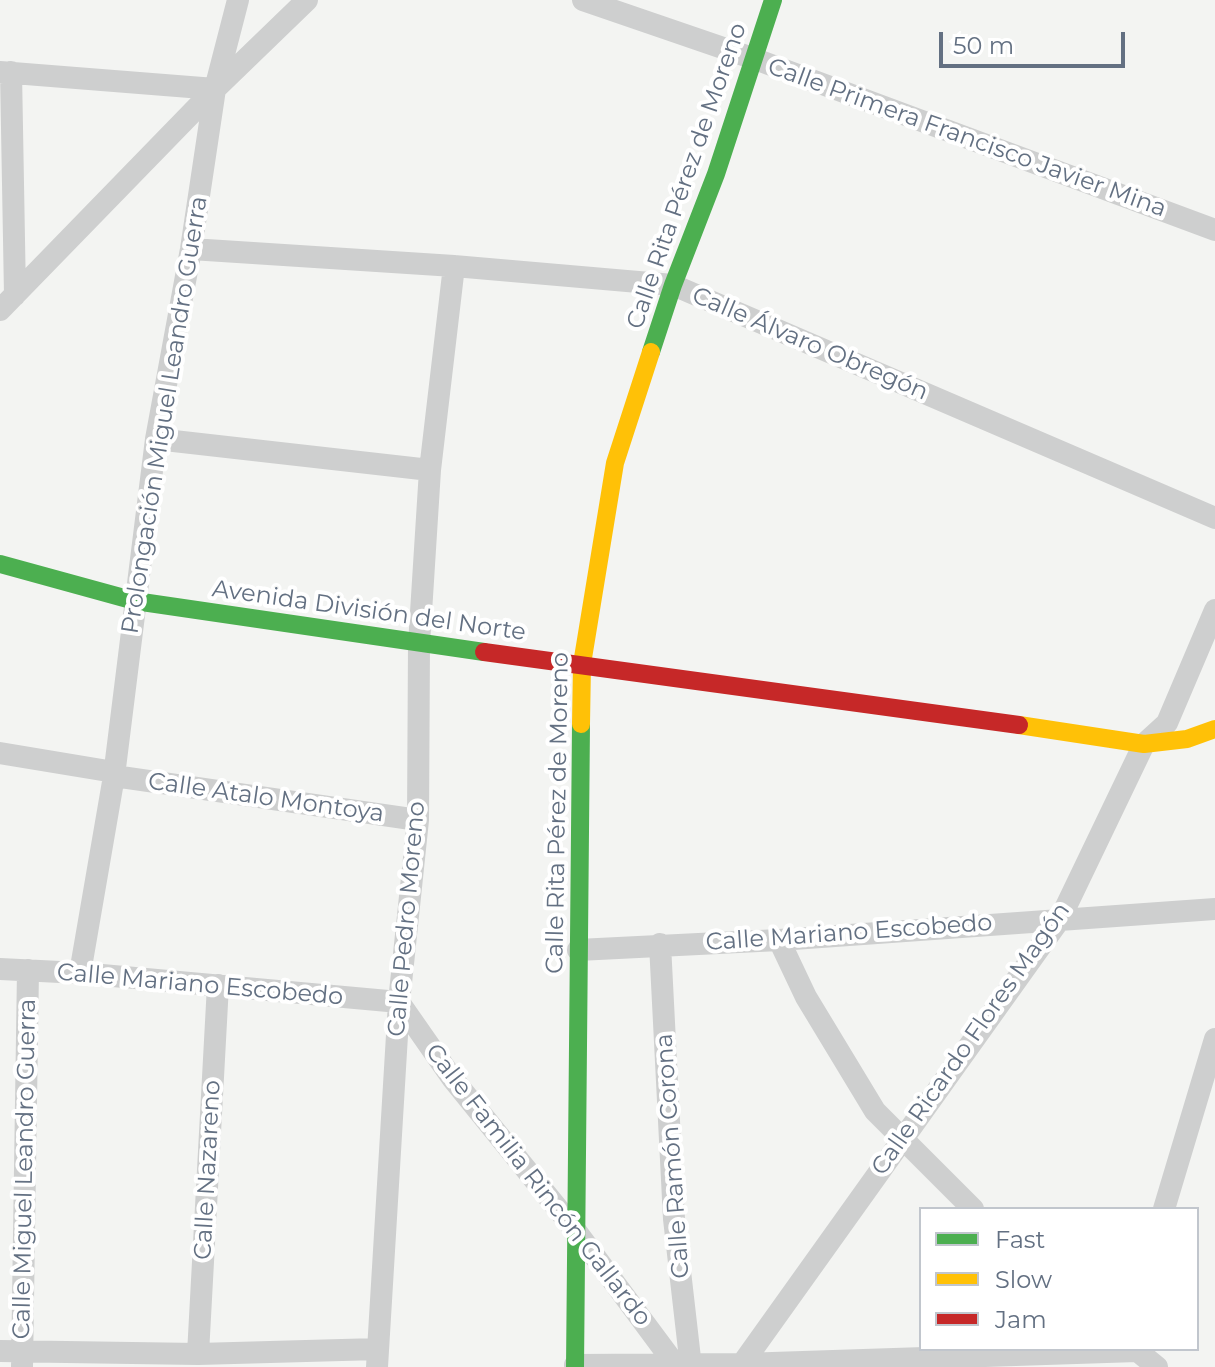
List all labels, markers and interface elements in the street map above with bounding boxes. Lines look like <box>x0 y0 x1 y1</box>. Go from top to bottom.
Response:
scale bar <box>943 16 1129 66</box>
street label: Calle Rita Pérez de Moreno <box>621 19 753 333</box>
text: 50 m <box>953 31 1014 60</box>
street label: Calle Primera Francisco Javier Mina <box>764 52 1170 224</box>
street label: Prolongación Miguel Leandro Guerra <box>116 194 214 636</box>
street label: Calle Álvaro Obregón <box>688 281 932 407</box>
street label: Avenida División del Norte <box>210 575 528 647</box>
street label: Calle Rita Pérez de Moreno <box>541 652 575 974</box>
street label: Calle Atalo Montoya <box>146 767 386 829</box>
street label: Calle Pedro Moreno <box>382 800 432 1038</box>
street label: Calle Ricardo Flores Magón <box>866 897 1076 1181</box>
street label: Calle Mariano Escobedo <box>705 909 993 957</box>
street label: Calle Mariano Escobedo <box>56 958 344 1012</box>
street label: Calle Miguel Leandro Guerra <box>8 998 42 1340</box>
street label: Calle Ramón Corona <box>650 1033 696 1279</box>
street label: Calle Familia Rincón Gallardo <box>419 1038 657 1332</box>
street label: Calle Nazareno <box>189 1079 227 1261</box>
legend <box>919 1207 1199 1351</box>
text: Fast <box>995 1225 1045 1254</box>
text: Slow <box>995 1265 1052 1294</box>
text: Jam <box>995 1305 1047 1334</box>

